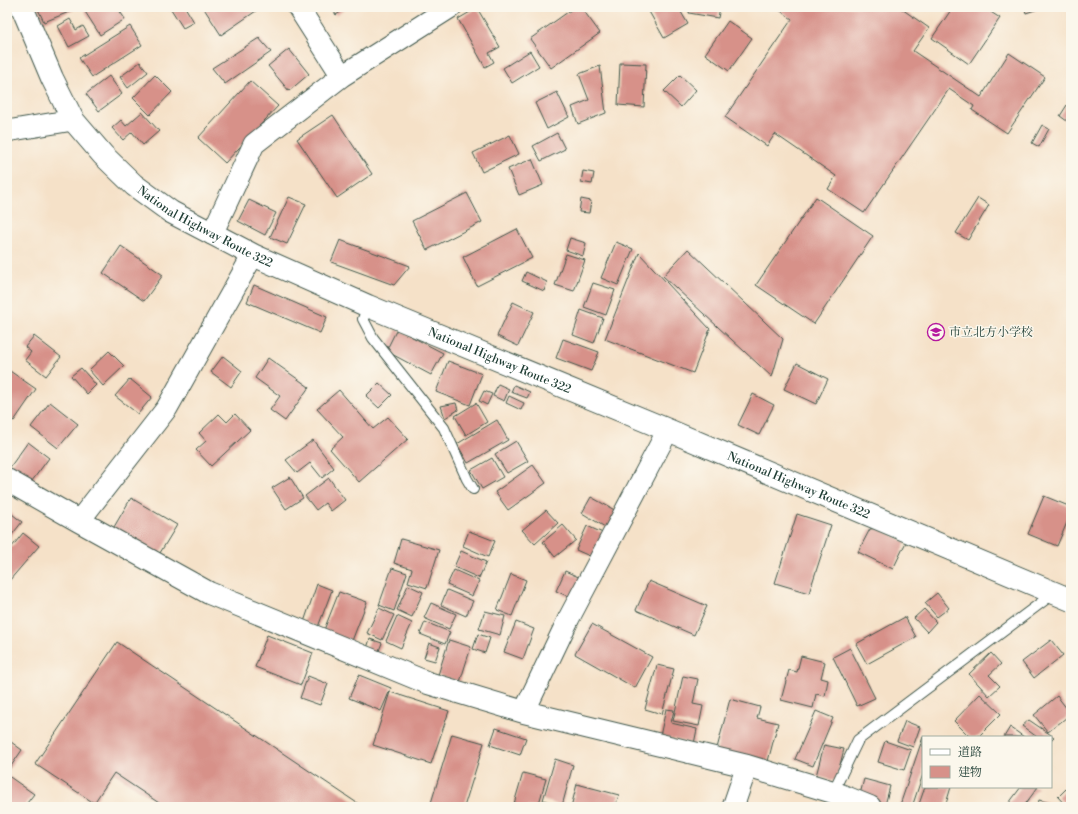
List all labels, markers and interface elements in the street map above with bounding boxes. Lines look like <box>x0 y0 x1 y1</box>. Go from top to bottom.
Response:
street label: National Highway Route 322 <box>134 182 275 270</box>
school or university icon: 市立北方小学校 <box>926 322 946 342</box>
street label: National Highway Route 322 <box>426 324 574 397</box>
place label: 市立北方小学校 <box>949 325 1033 340</box>
street label: National Highway Route 322 <box>725 448 873 522</box>
legend <box>922 736 1052 788</box>
text: 道路 <box>958 745 982 760</box>
text: 建物 <box>958 765 982 780</box>

